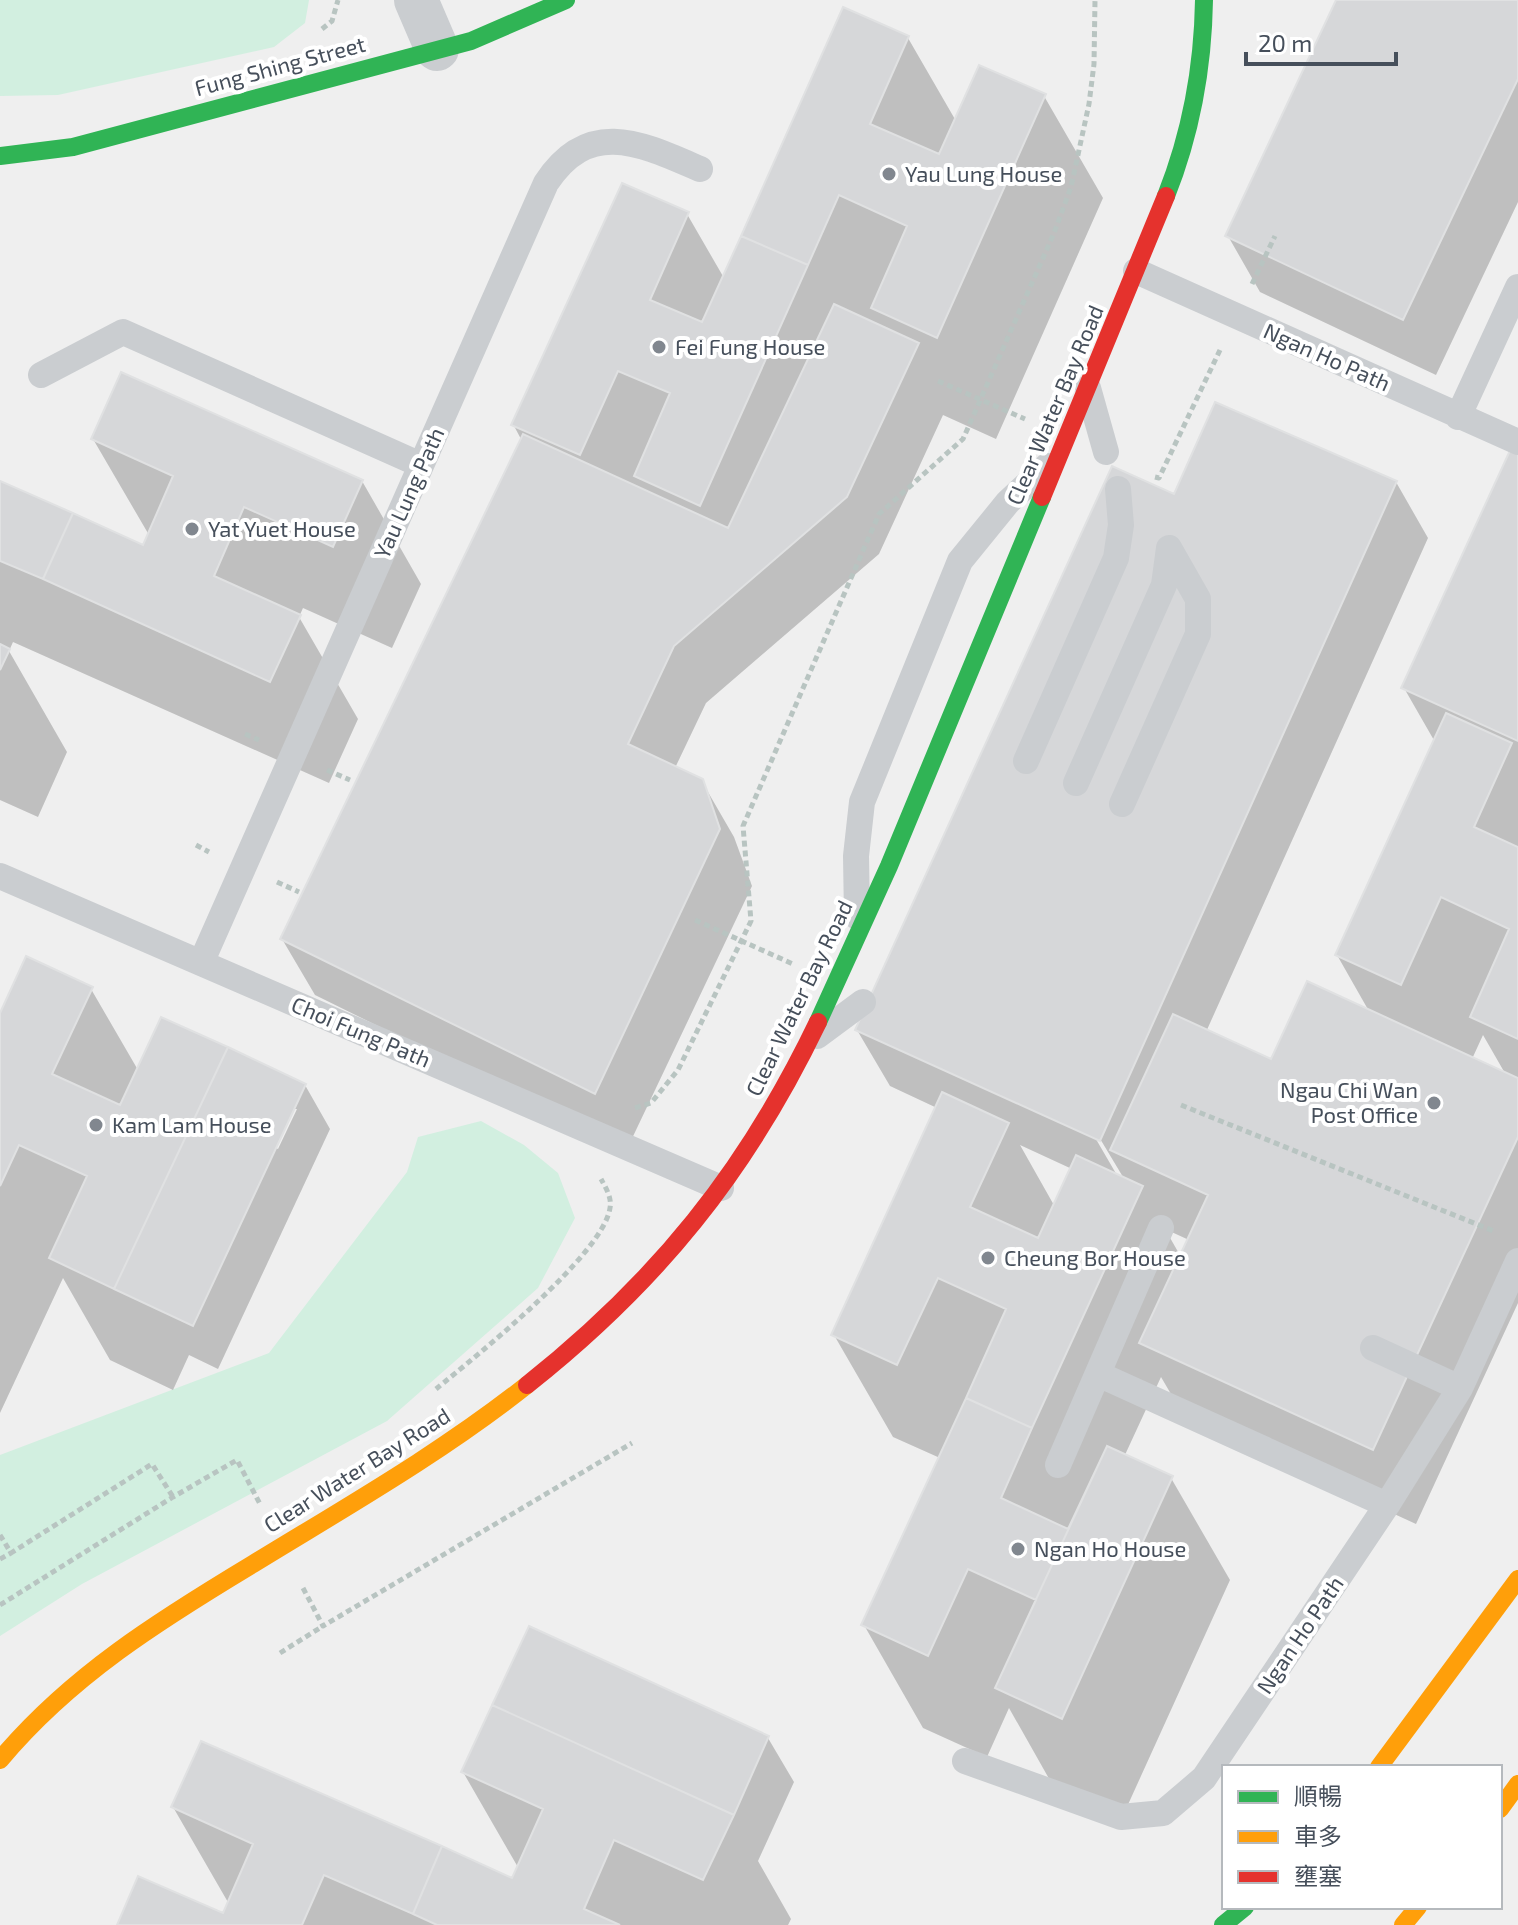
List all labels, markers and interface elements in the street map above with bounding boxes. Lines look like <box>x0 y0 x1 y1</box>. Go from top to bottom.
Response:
scale bar <box>1246 16 1396 66</box>
text: 20 m <box>1258 28 1312 57</box>
street label: Fung Shing Street <box>192 30 368 100</box>
place label: Yau Lung House <box>905 160 1062 186</box>
marker: Yau Lung House <box>880 165 898 183</box>
street label: Clear Water Bay Road <box>1000 301 1108 508</box>
street label: Ngan Ho Path <box>1260 317 1395 396</box>
place label: Fei Fung House <box>675 333 825 359</box>
marker: Fei Fung House <box>650 338 668 356</box>
street label: Yau Lung Path <box>368 423 449 562</box>
place label: Yat Yuet House <box>208 515 356 541</box>
marker: Yat Yuet House <box>183 520 201 538</box>
street label: Clear Water Bay Road <box>739 895 857 1100</box>
street label: Choi Fung Path <box>288 990 435 1072</box>
place label: Ngau Chi Wan Post Office <box>1280 1076 1418 1127</box>
marker: Ngau Chi Wan Post Office <box>1425 1094 1443 1112</box>
place label: Kam Lam House <box>112 1111 272 1137</box>
marker: Kam Lam House <box>87 1116 105 1134</box>
place label: Cheung Bor House <box>1004 1244 1186 1270</box>
marker: Cheung Bor House <box>979 1249 997 1267</box>
street label: Clear Water Bay Road <box>259 1401 454 1537</box>
place label: Ngan Ho House <box>1034 1535 1186 1561</box>
marker: Ngan Ho House <box>1009 1540 1027 1558</box>
street label: Ngan Ho Path <box>1250 1571 1348 1698</box>
legend <box>1222 1765 1502 1909</box>
text: 順暢 <box>1294 1781 1342 1810</box>
text: 車多 <box>1294 1821 1342 1850</box>
text: 壅塞 <box>1294 1861 1342 1890</box>

